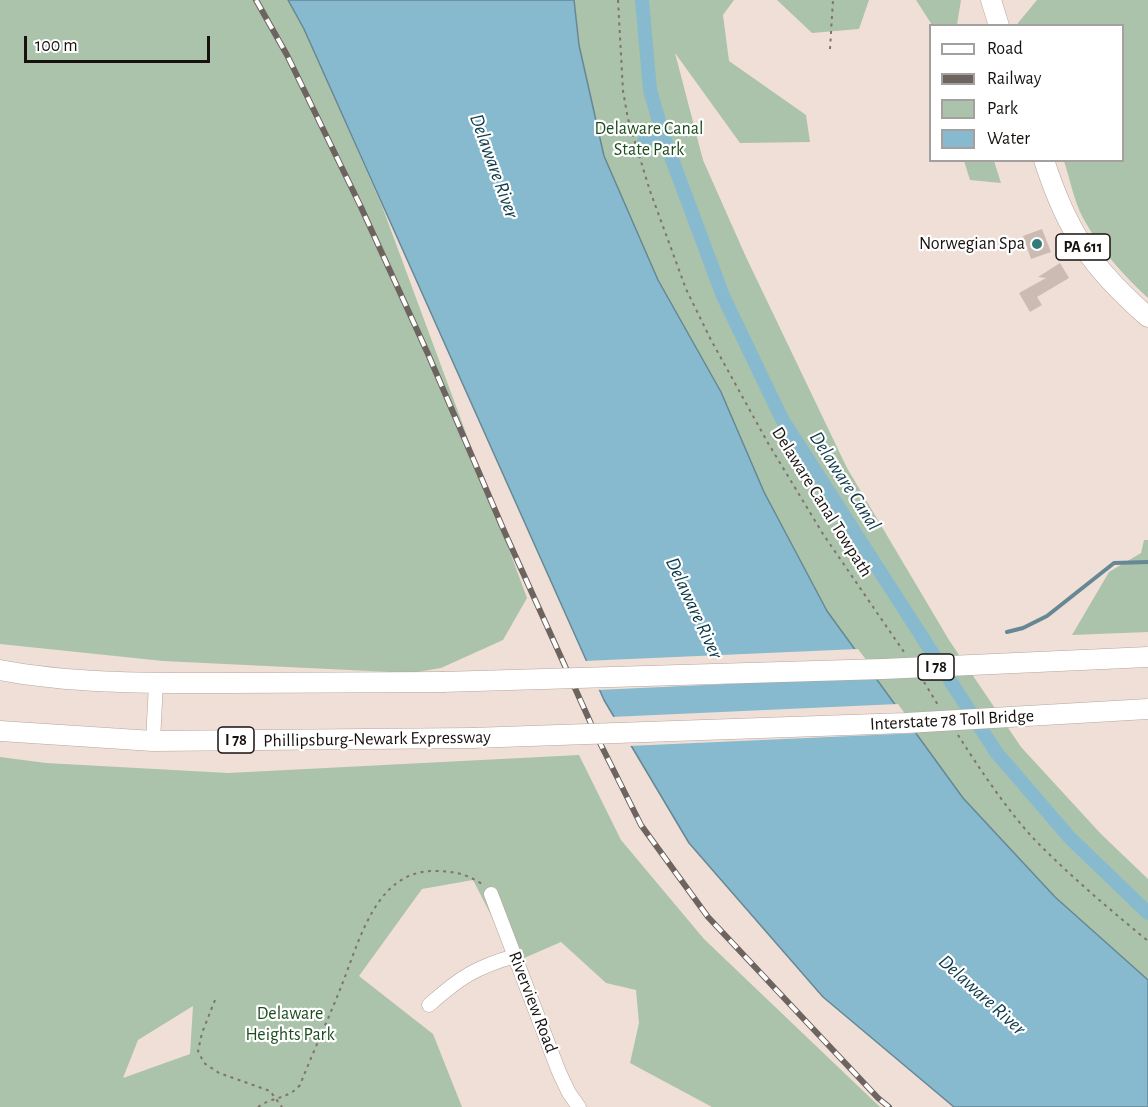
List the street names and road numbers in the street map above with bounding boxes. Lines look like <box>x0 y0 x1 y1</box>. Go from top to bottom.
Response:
road number: PA 611 <box>1056 234 1110 260</box>
street label: Delaware Canal Towpath <box>767 423 877 581</box>
road number: I 78 <box>918 654 954 680</box>
street label: Interstate 78 Toll Bridge <box>869 705 1035 735</box>
street label: Phillipsburg-Newark Expressway <box>263 726 491 752</box>
road number: I 78 <box>218 727 254 753</box>
street label: Riverview Road <box>504 948 562 1056</box>

